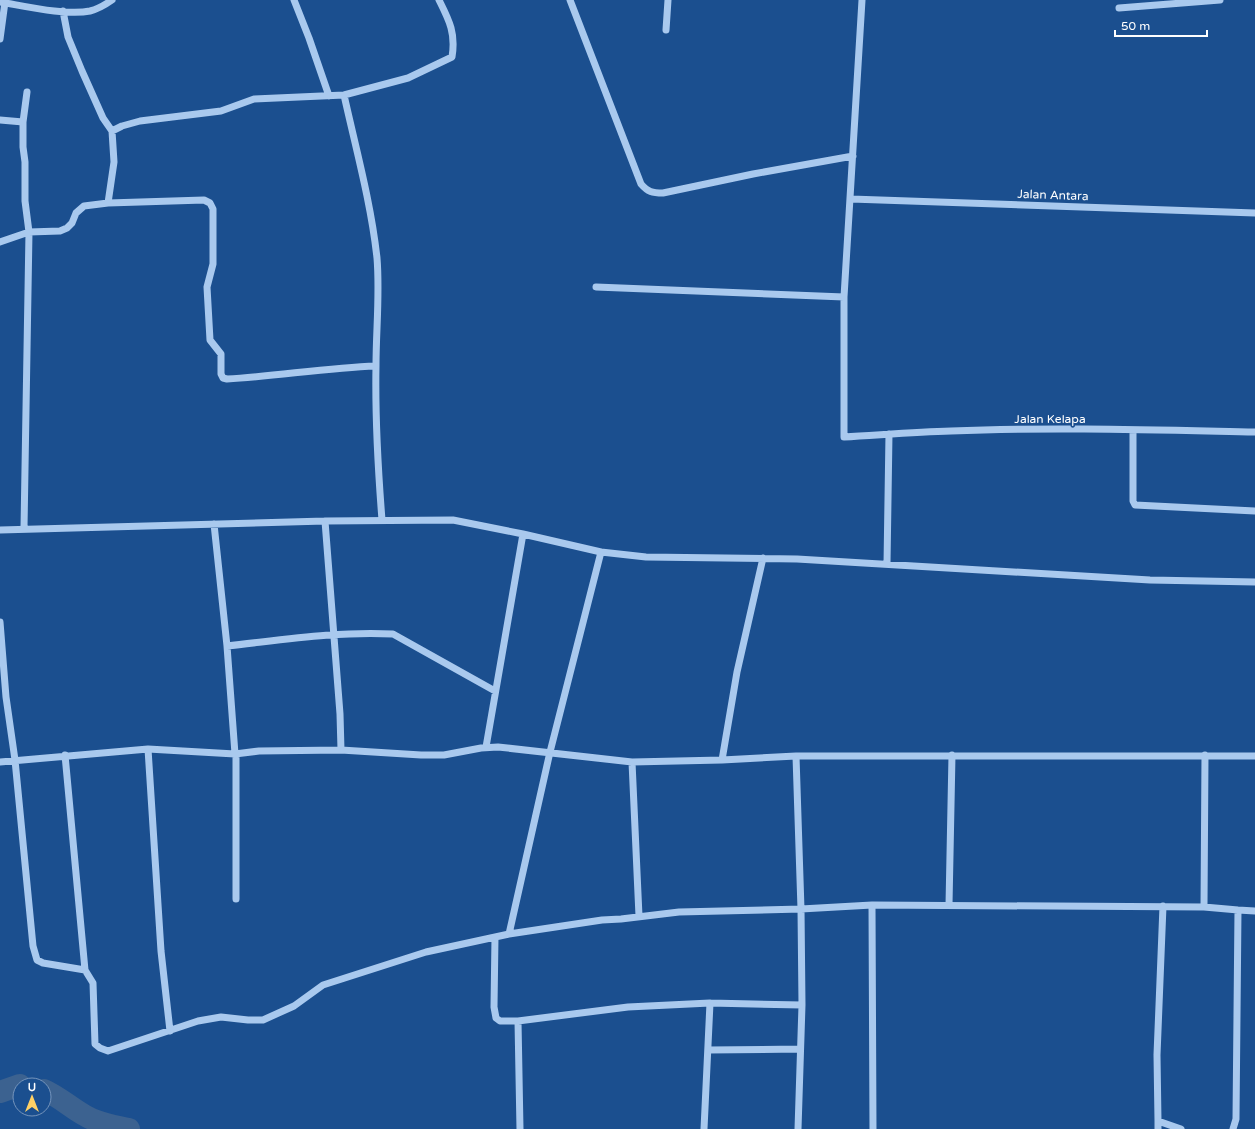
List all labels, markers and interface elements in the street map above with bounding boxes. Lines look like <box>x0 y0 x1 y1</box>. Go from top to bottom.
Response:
scale bar <box>1115 12 1207 38</box>
text: 50 m <box>1121 19 1150 33</box>
street label: Jalan Antara <box>1017 187 1089 203</box>
street label: Jalan Kelapa <box>1014 412 1086 426</box>
north arrow <box>12 1077 52 1117</box>
text: U <box>28 1081 36 1094</box>

